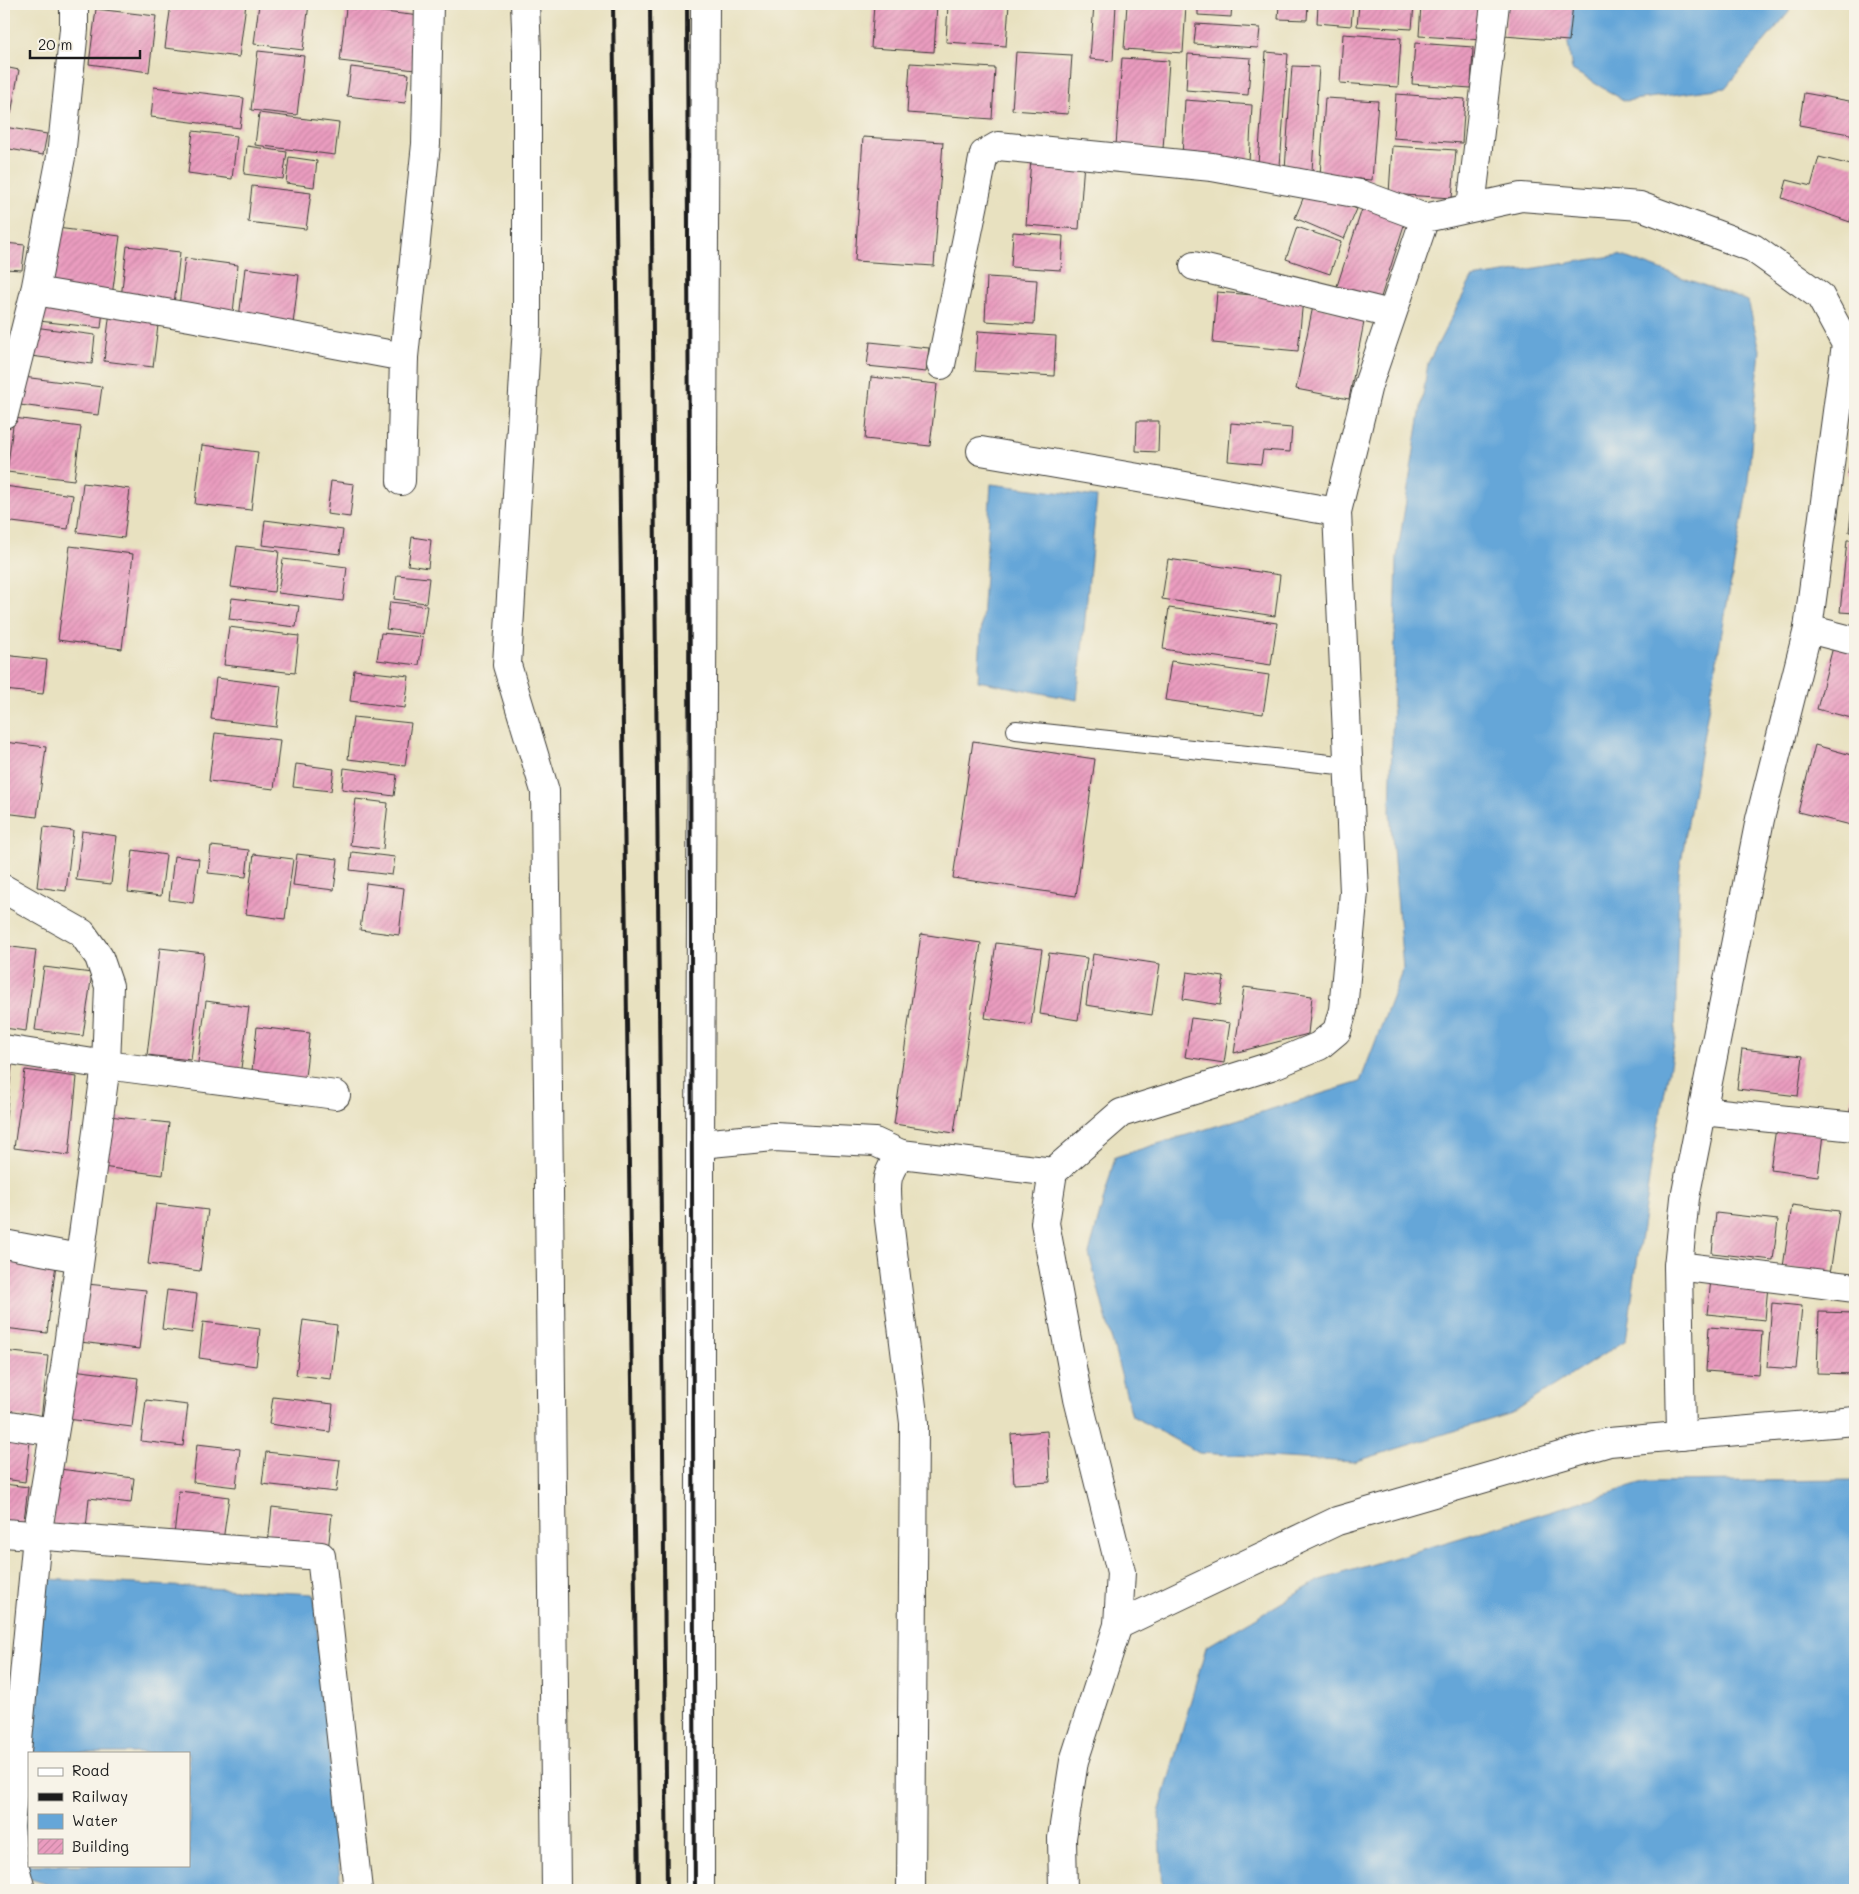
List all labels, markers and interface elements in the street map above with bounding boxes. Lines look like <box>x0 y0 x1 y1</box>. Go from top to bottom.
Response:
scale bar <box>30 28 140 60</box>
text: 20 m <box>38 34 72 54</box>
legend <box>28 1752 190 1866</box>
text: Road <box>72 1760 109 1780</box>
text: Railway <box>72 1786 128 1806</box>
text: Water <box>72 1810 118 1830</box>
text: Building <box>72 1836 129 1856</box>

